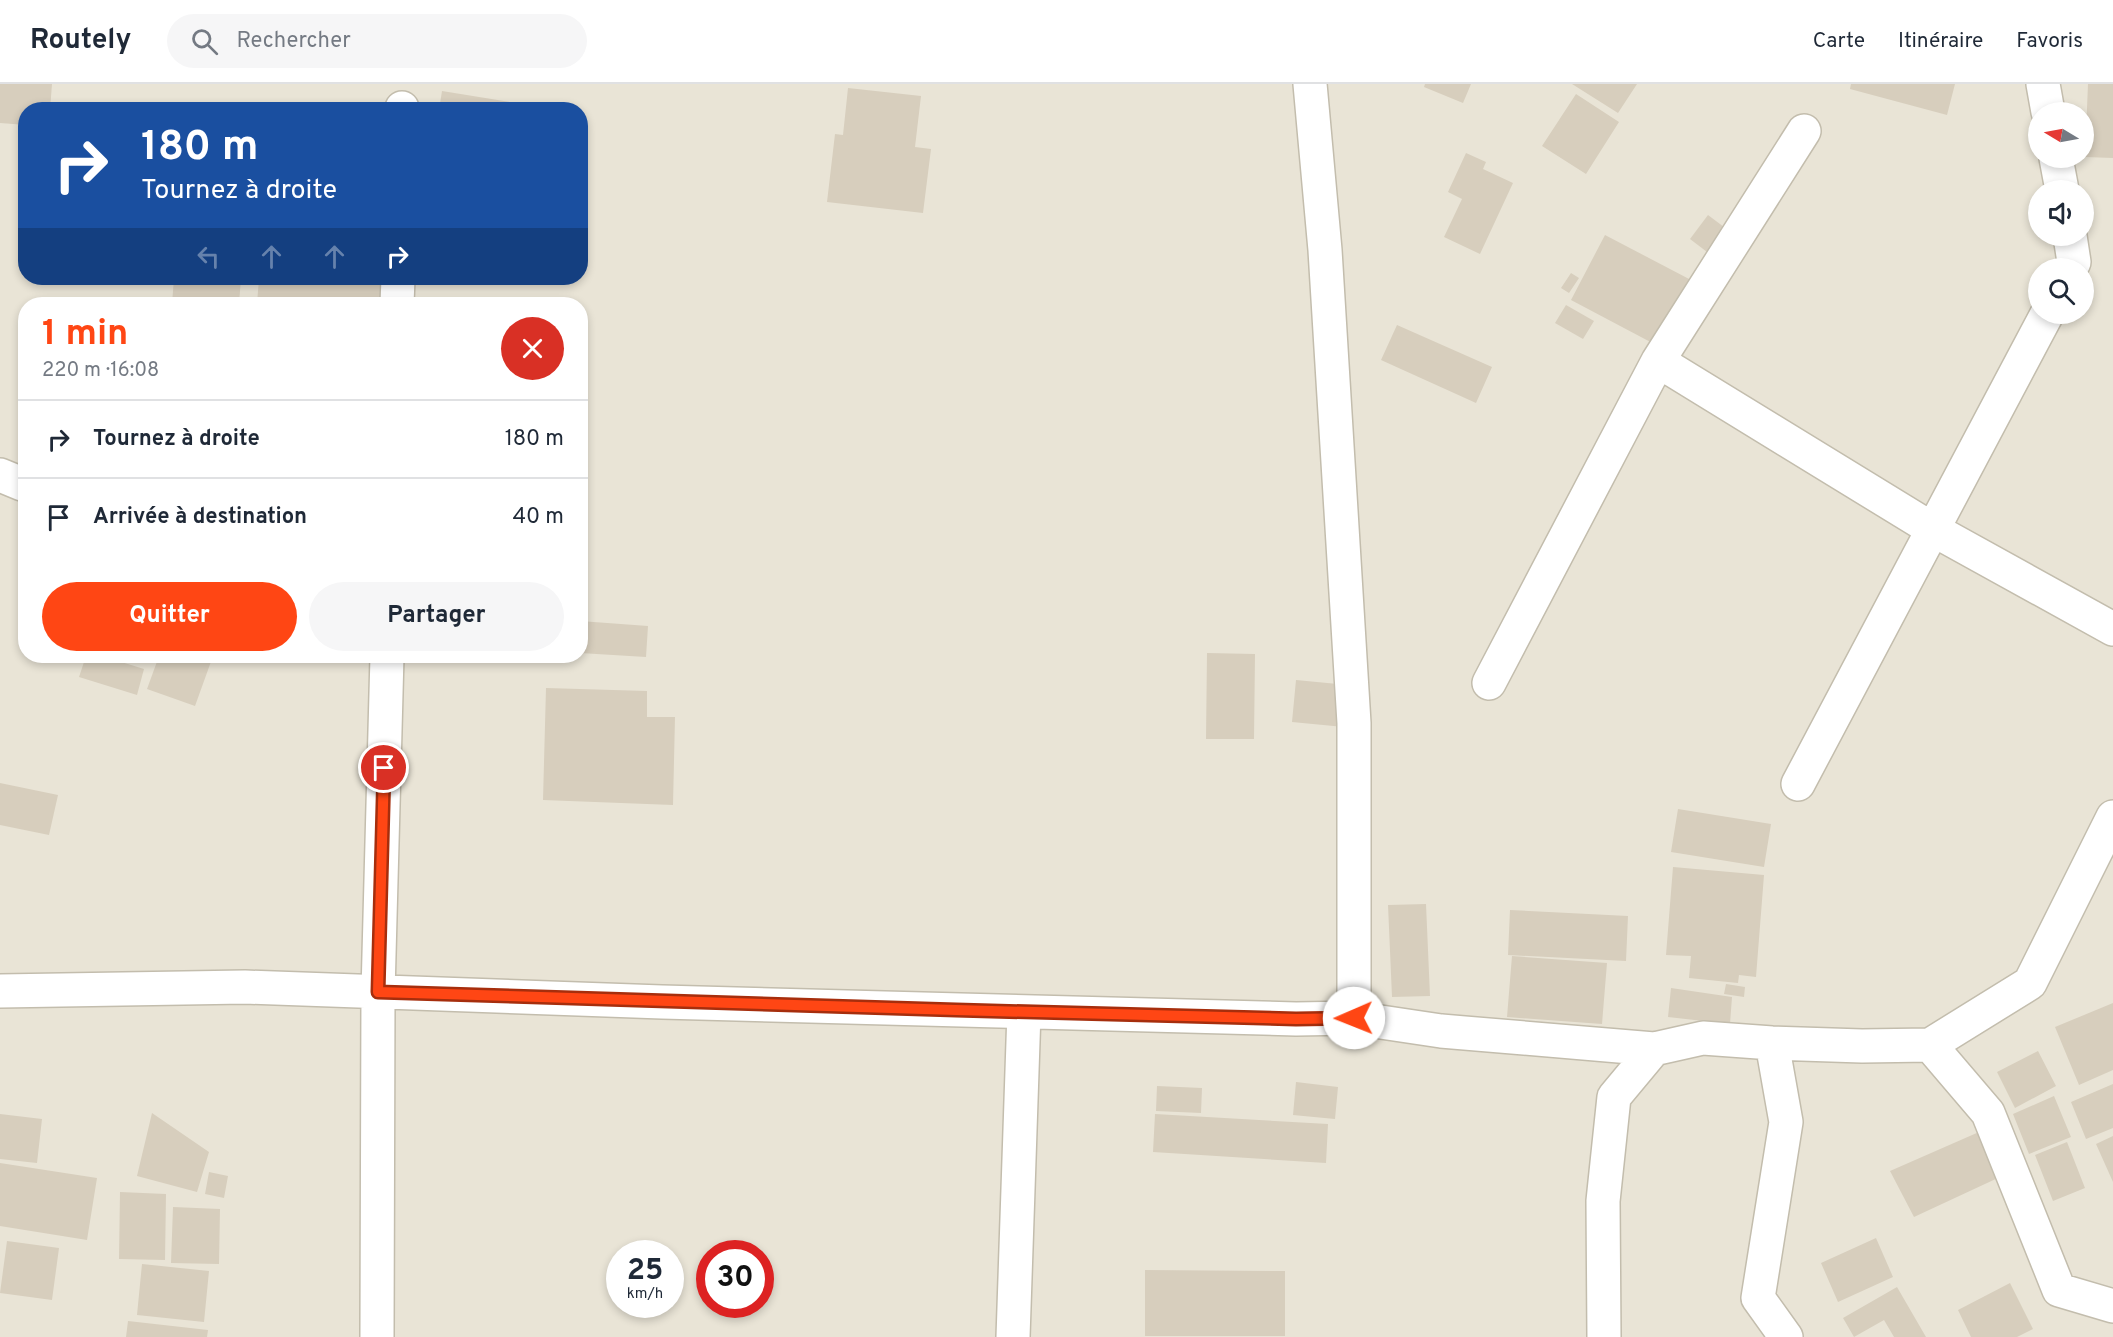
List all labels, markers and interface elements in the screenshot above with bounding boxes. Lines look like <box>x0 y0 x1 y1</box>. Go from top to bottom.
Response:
search box <box>167 14 587 68</box>
text: Routely <box>30 23 131 59</box>
icon: search <box>188 25 221 58</box>
text: Rechercher <box>236 28 351 55</box>
text: Carte <box>1813 28 1865 55</box>
text: Itinéraire <box>1898 28 1983 55</box>
text: Favoris <box>2016 28 2083 55</box>
north arrow <box>2028 102 2094 168</box>
map controls <box>2028 102 2094 324</box>
text: 180 m <box>141 122 258 175</box>
icon: right <box>42 126 120 204</box>
text: Tournez à droite <box>141 174 337 208</box>
button: sound <box>2028 180 2094 246</box>
icon: left <box>192 240 225 273</box>
icon: ahead <box>255 240 288 273</box>
icon: ahead <box>318 240 351 273</box>
icon: right <box>381 240 414 273</box>
button: search <box>2028 258 2094 324</box>
text: 1 min <box>42 312 128 358</box>
button: close <box>501 317 564 380</box>
text: 220 m · 16:08 <box>42 358 159 384</box>
icon: right <box>42 423 75 456</box>
text: Tournez à droite <box>93 426 260 453</box>
text: 180 m <box>505 426 564 453</box>
icon: arrive <box>42 501 75 534</box>
text: Arrivée à destination <box>93 504 307 531</box>
text: 40 m <box>512 504 564 531</box>
button: Quitter <box>42 582 297 651</box>
button: Partager <box>309 582 564 651</box>
pin <box>358 742 409 793</box>
icon: arrive <box>367 751 400 784</box>
position arrow <box>1322 986 1386 1050</box>
speed limit sign: 30 <box>696 1240 774 1318</box>
text: 25 <box>627 1253 663 1290</box>
text: km/h <box>627 1285 663 1304</box>

